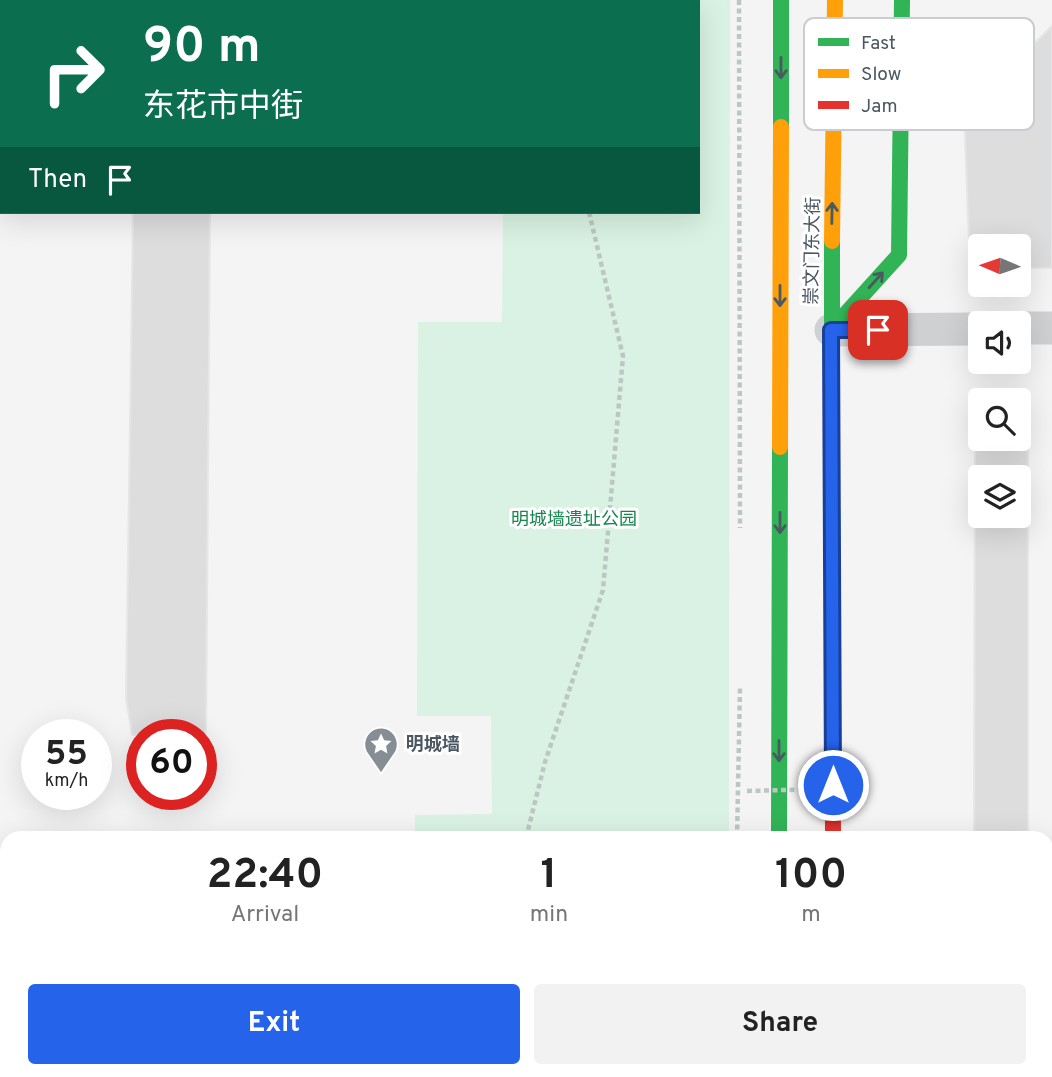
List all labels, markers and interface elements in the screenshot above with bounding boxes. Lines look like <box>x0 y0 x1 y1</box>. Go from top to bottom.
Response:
text: 90 m <box>143 18 261 80</box>
legend <box>804 18 1034 130</box>
icon: right <box>28 28 119 119</box>
text: Fast <box>861 32 896 56</box>
one-way arrow <box>774 56 788 79</box>
text: Slow <box>861 63 901 87</box>
text: 东花市中街 <box>143 88 303 128</box>
text: Jam <box>861 95 898 119</box>
icon: arrive <box>101 161 139 199</box>
text: Then <box>28 164 87 197</box>
street label: 崇文门东大街 <box>801 197 826 305</box>
one-way arrow <box>825 202 839 225</box>
north arrow <box>968 234 1031 298</box>
map controls <box>968 234 1031 528</box>
one-way arrow <box>868 272 885 289</box>
one-way arrow <box>773 284 787 307</box>
pin <box>848 300 908 360</box>
icon: arrive <box>859 311 897 349</box>
button: sound <box>968 311 1031 374</box>
button: search <box>968 388 1031 451</box>
button: layers <box>968 465 1031 528</box>
park label: 明城墙遗址公园 <box>511 509 637 532</box>
one-way arrow <box>773 511 787 534</box>
speed limit sign: 60 <box>126 719 217 810</box>
place icon: 明城墙 <box>362 725 400 774</box>
text: 55 <box>45 733 88 777</box>
place label: 明城墙 <box>406 734 460 757</box>
one-way arrow <box>772 739 786 762</box>
position arrow <box>796 748 870 822</box>
text: km/h <box>45 770 88 793</box>
text: 22:40 <box>207 850 323 903</box>
text: 1 <box>541 850 557 903</box>
text: 100 <box>775 850 847 903</box>
text: Arrival <box>231 901 299 930</box>
text: min <box>530 901 568 930</box>
text: m <box>801 901 821 930</box>
button: Exit <box>28 984 520 1064</box>
button: Share <box>534 984 1026 1064</box>

